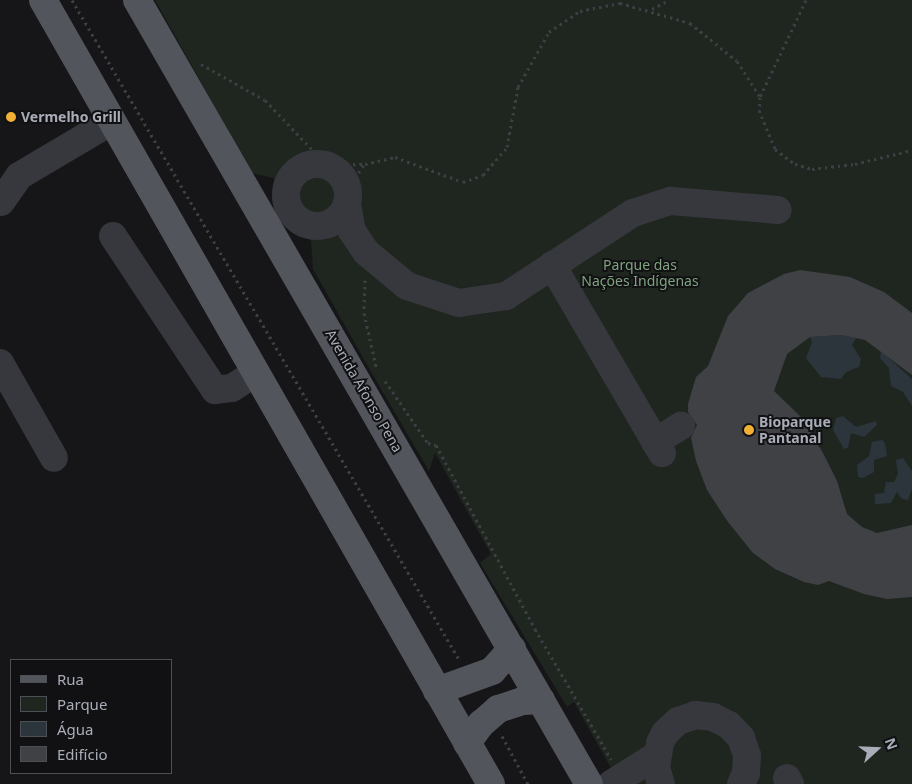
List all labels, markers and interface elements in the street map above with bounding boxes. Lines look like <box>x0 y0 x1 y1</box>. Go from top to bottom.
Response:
place label: Vermelho Grill <box>21 109 121 125</box>
marker: Vermelho Grill <box>5 111 17 123</box>
park label: Parque das Nações Indígenas <box>581 257 699 290</box>
street label: Avenida Afonso Pena <box>322 327 406 455</box>
place label: Bioparque Pantanal <box>759 414 831 447</box>
marker: Bioparque Pantanal <box>743 424 755 436</box>
legend <box>10 659 172 774</box>
text: Rua <box>57 669 84 689</box>
text: Parque <box>57 694 107 714</box>
text: Água <box>57 719 94 739</box>
north arrow <box>852 724 902 774</box>
text: N <box>881 735 902 752</box>
text: Edifício <box>57 744 108 764</box>

